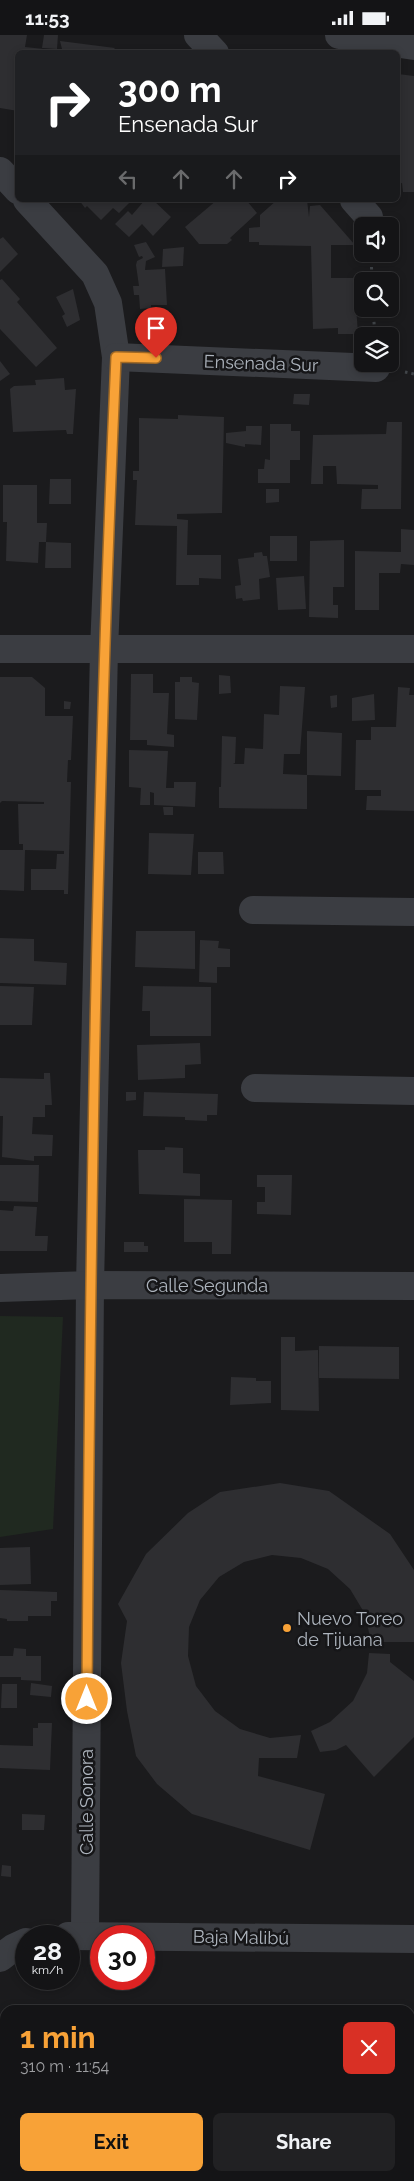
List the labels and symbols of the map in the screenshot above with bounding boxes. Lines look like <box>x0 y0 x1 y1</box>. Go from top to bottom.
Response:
pin <box>135 307 177 358</box>
street label: Ensenada Sur <box>203 351 319 376</box>
street label: Calle Segunda <box>146 1275 268 1296</box>
place label: Nuevo Toreo de Tijuana <box>297 1608 403 1650</box>
marker: Nuevo Toreo de Tijuana <box>281 1622 293 1634</box>
position arrow <box>60 1672 112 1724</box>
street label: Calle Sonora <box>76 1749 97 1855</box>
speed limit sign: 30 <box>90 1925 155 1990</box>
street label: Baja Malibú <box>193 1926 289 1948</box>

